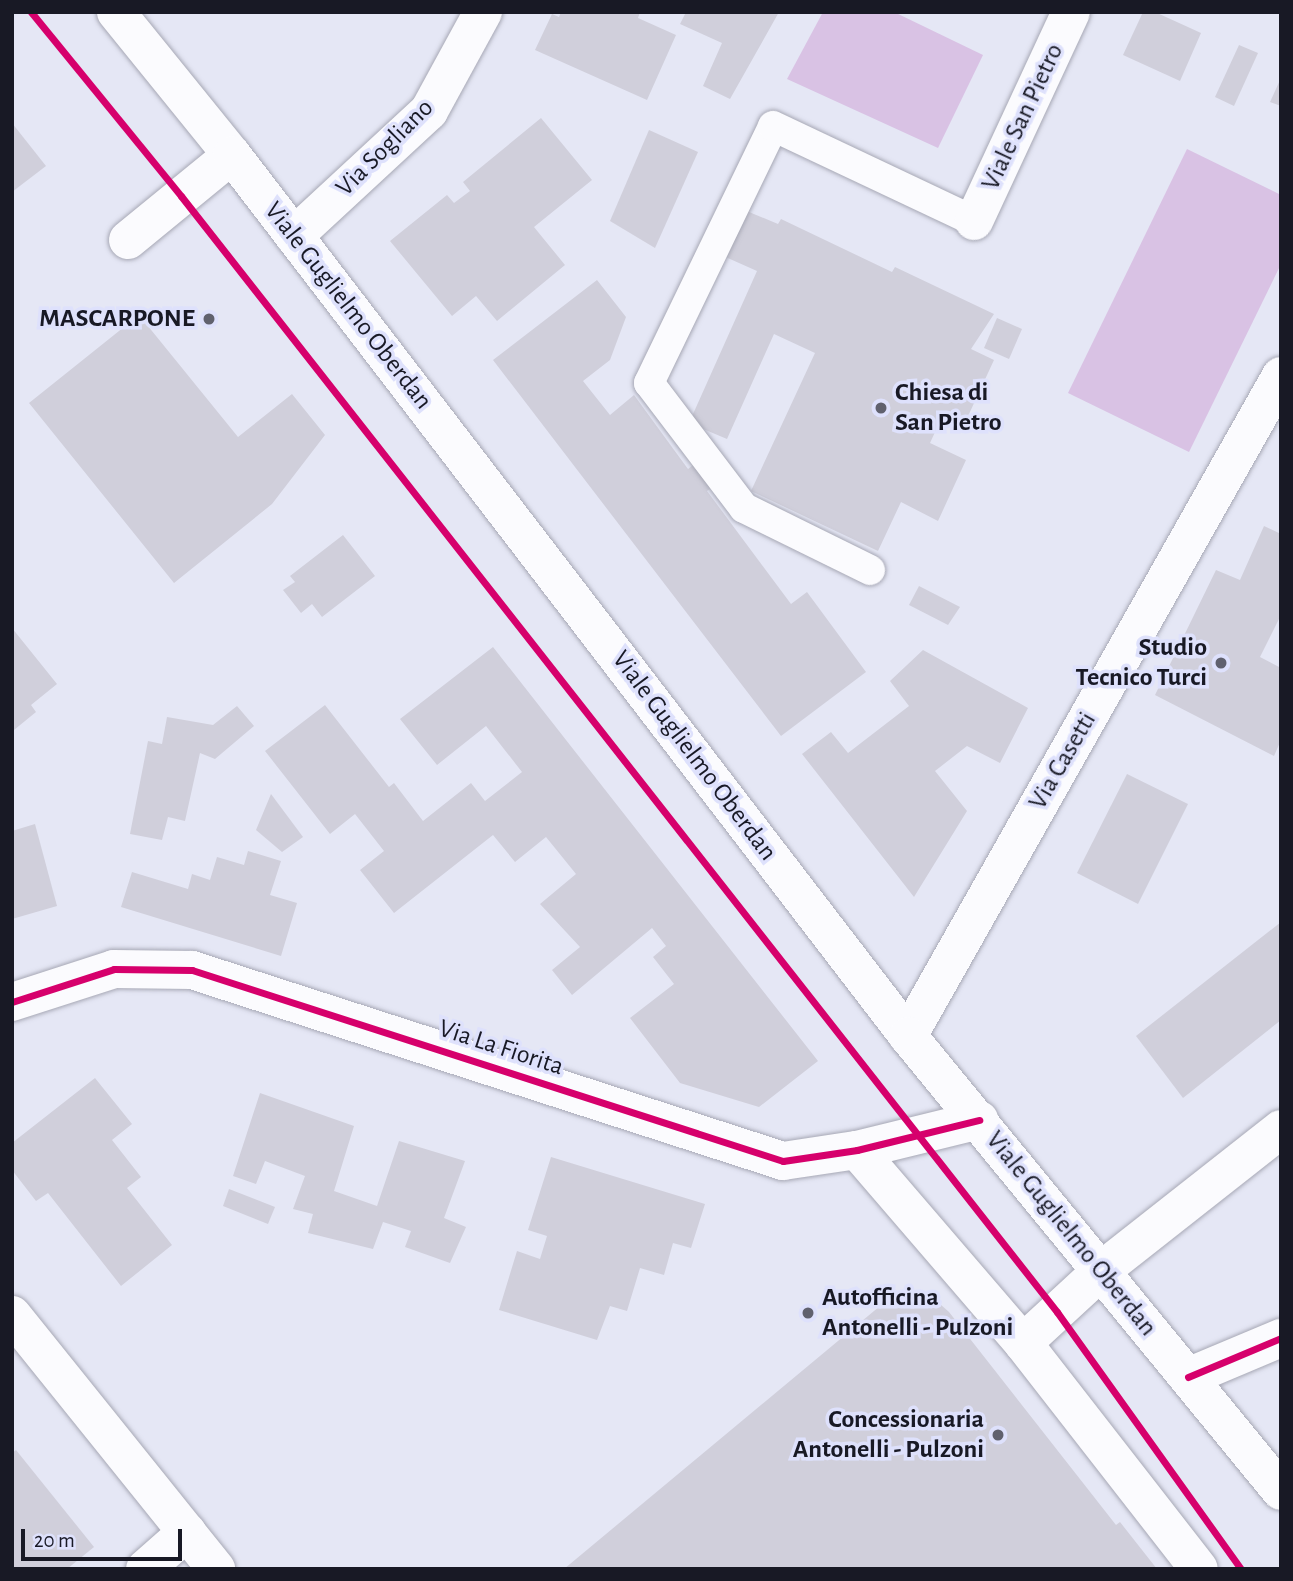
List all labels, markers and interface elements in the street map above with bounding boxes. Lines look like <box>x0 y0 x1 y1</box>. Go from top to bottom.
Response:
street label: Viale San Pietro <box>975 39 1071 195</box>
street label: Via Sogliano <box>330 93 440 203</box>
street label: Viale Guglielmo Oberdan <box>257 196 439 416</box>
place label: MASCARPONE <box>39 303 195 335</box>
marker: MASCARPONE <box>201 311 217 327</box>
place label: Chiesa di San Pietro <box>895 377 1002 438</box>
marker: Chiesa di San Pietro <box>873 400 889 416</box>
place label: Studio Tecnico Turci <box>1075 632 1207 694</box>
street label: Viale Guglielmo Oberdan <box>605 645 783 867</box>
marker: Studio Tecnico Turci <box>1213 655 1229 671</box>
street label: Via Casetti <box>1023 707 1103 815</box>
street label: Via La Fiorita <box>435 1013 567 1083</box>
street label: Viale Guglielmo Oberdan <box>979 1125 1163 1343</box>
place label: Autofficina Antonelli - Pulzoni <box>822 1282 1013 1344</box>
marker: Autofficina Antonelli - Pulzoni <box>800 1305 816 1321</box>
place label: Concessionaria Antonelli - Pulzoni <box>793 1404 984 1466</box>
marker: Concessionaria Antonelli - Pulzoni <box>990 1427 1006 1443</box>
scale bar <box>24 1514 186 1558</box>
text: 20 m <box>34 1530 75 1551</box>

